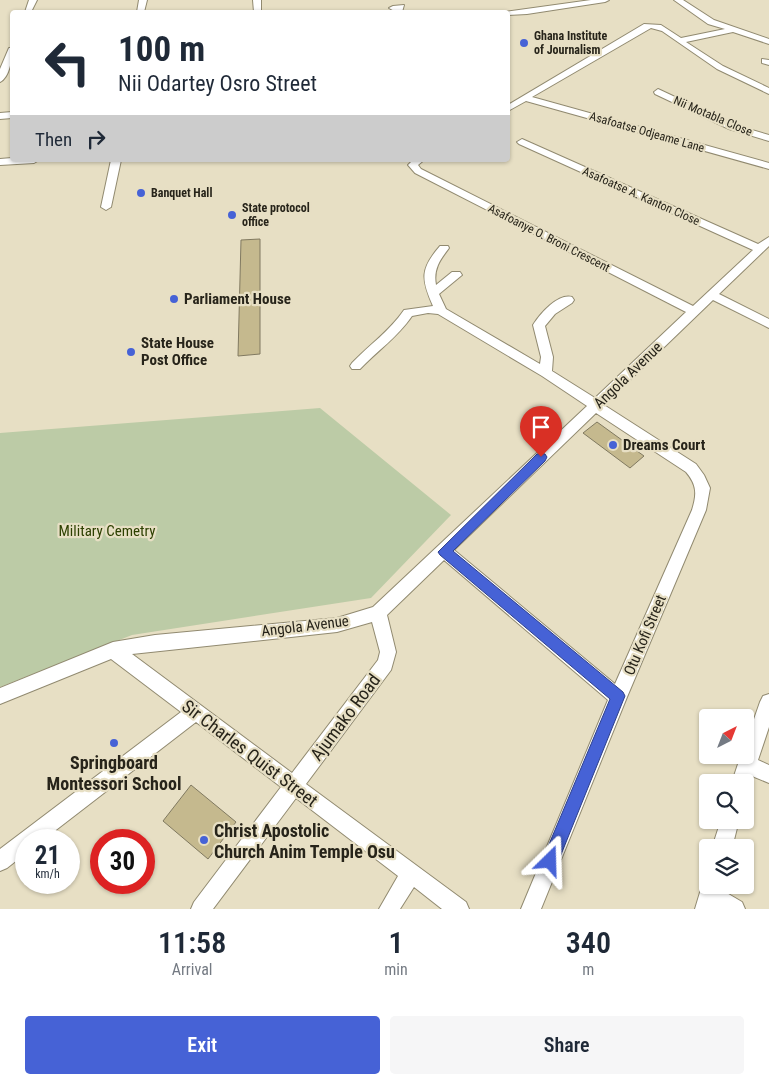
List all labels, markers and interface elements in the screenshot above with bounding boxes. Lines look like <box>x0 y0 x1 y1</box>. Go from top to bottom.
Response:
text: 100 m <box>118 29 205 70</box>
place label: Ghana Institute of Journalism <box>534 29 607 57</box>
icon: left <box>35 30 100 95</box>
marker: Ghana Institute of Journalism <box>518 37 530 49</box>
text: Nii Odartey Osro Street <box>118 71 317 96</box>
street label: Nii Motabla Close <box>672 93 755 139</box>
street label: Asafoatse Odjeame Lane <box>588 109 706 155</box>
icon: right <box>82 125 110 153</box>
text: Then <box>35 128 72 151</box>
street label: Asafoatse A. Kanton Close <box>580 164 702 228</box>
place label: Banquet Hall <box>151 186 212 200</box>
marker: Banquet Hall <box>135 187 147 199</box>
place label: State protocol office <box>242 201 310 229</box>
street label: Asafoanye O. Broni Crescent <box>486 201 613 275</box>
marker: State protocol office <box>226 209 238 221</box>
place label: Parliament House <box>184 290 291 308</box>
marker: Parliament House <box>168 293 180 305</box>
place label: State House Post Office <box>141 334 214 369</box>
street label: Angola Avenue <box>590 338 666 412</box>
marker: State House Post Office <box>125 346 137 358</box>
pin <box>520 406 562 457</box>
icon: arrive <box>527 413 555 441</box>
place label: Dreams Court <box>623 436 706 454</box>
marker: Dreams Court <box>607 439 619 451</box>
park label: Military Cemetry <box>59 522 155 540</box>
street label: Otu Kofi Street <box>620 592 670 678</box>
street label: Angola Avenue <box>260 612 350 640</box>
street label: Ajumako Road <box>306 670 384 764</box>
street label: Sir Charles Quist Street <box>178 695 322 811</box>
north arrow <box>699 709 754 764</box>
map controls <box>699 709 754 894</box>
marker: Springboard Montessori School <box>108 737 120 749</box>
place label: Springboard Montessori School <box>47 752 181 794</box>
button: search <box>699 774 754 829</box>
place label: Christ Apostolic Church Anim Temple Osu <box>214 820 395 862</box>
speed limit sign: 30 <box>90 829 155 894</box>
marker: Christ Apostolic Church Anim Temple Osu <box>198 834 210 846</box>
position arrow <box>523 834 575 886</box>
button: layers <box>699 839 754 894</box>
text: 21 <box>35 841 60 870</box>
text: km/h <box>35 867 60 881</box>
text: 11:58 <box>158 925 226 960</box>
text: 1 <box>388 925 404 960</box>
text: 340 <box>566 925 611 960</box>
text: Arrival <box>172 960 212 979</box>
text: min <box>384 960 408 979</box>
text: m <box>582 960 594 979</box>
button: Exit <box>25 1016 380 1074</box>
button: Share <box>390 1016 744 1074</box>

